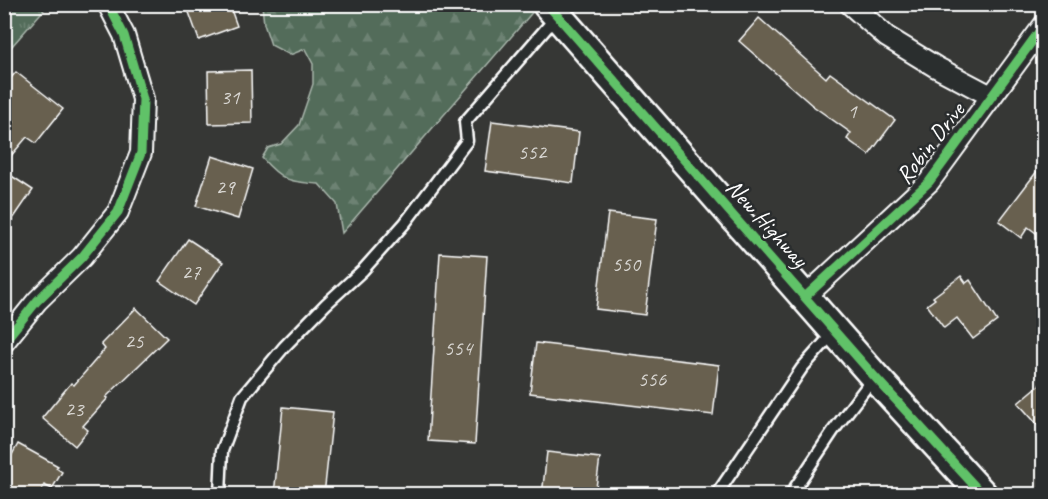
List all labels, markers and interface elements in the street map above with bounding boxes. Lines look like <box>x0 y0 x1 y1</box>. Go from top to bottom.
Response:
house number: 31 <box>221 84 241 110</box>
street label: Robin Drive <box>889 94 973 190</box>
house number: 1 <box>847 98 858 124</box>
house number: 552 <box>518 139 548 165</box>
street label: New Highway <box>720 173 816 275</box>
house number: 29 <box>216 174 236 200</box>
house number: 550 <box>612 251 642 277</box>
house number: 27 <box>182 259 202 285</box>
house number: 25 <box>125 328 145 354</box>
house number: 554 <box>444 335 475 361</box>
house number: 556 <box>638 366 667 392</box>
house number: 23 <box>65 396 85 422</box>

